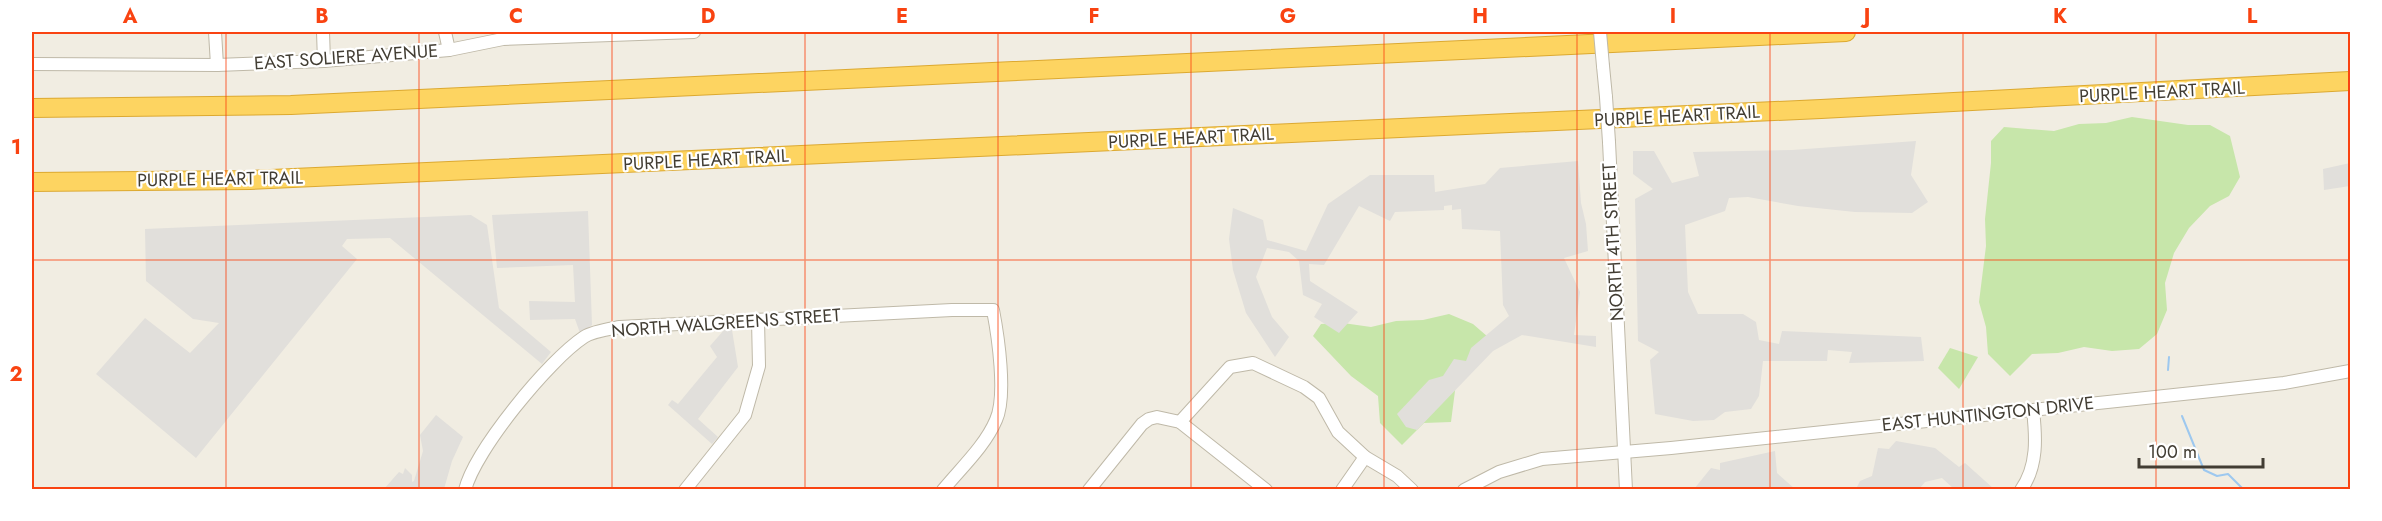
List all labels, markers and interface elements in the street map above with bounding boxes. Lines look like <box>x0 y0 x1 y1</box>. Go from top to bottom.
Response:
text: A <box>122 2 138 31</box>
text: B <box>315 2 329 31</box>
text: C <box>509 2 523 31</box>
text: D <box>701 2 715 31</box>
text: E <box>896 2 908 31</box>
text: F <box>1088 2 1100 31</box>
text: G <box>1280 2 1296 31</box>
text: H <box>1472 2 1488 31</box>
text: I <box>1670 2 1676 31</box>
text: J <box>1860 2 1870 31</box>
text: K <box>2053 2 2067 31</box>
text: L <box>2247 2 2258 31</box>
street label: EAST SOLIERE AVENUE <box>253 38 439 76</box>
street label: PURPLE HEART TRAIL <box>2079 75 2245 109</box>
street label: PURPLE HEART TRAIL <box>1594 99 1760 133</box>
street label: PURPLE HEART TRAIL <box>1108 121 1274 155</box>
text: 1 <box>11 133 21 162</box>
street label: PURPLE HEART TRAIL <box>623 143 789 177</box>
street label: NORTH 4TH STREET <box>1596 162 1630 322</box>
street label: PURPLE HEART TRAIL <box>137 165 303 193</box>
street label: NORTH WALGREENS STREET <box>610 302 842 344</box>
text: 2 <box>9 360 23 389</box>
street label: EAST HUNTINGTON DRIVE <box>1881 390 2095 438</box>
scale bar <box>2139 431 2264 469</box>
text: 100 m <box>2148 439 2197 465</box>

